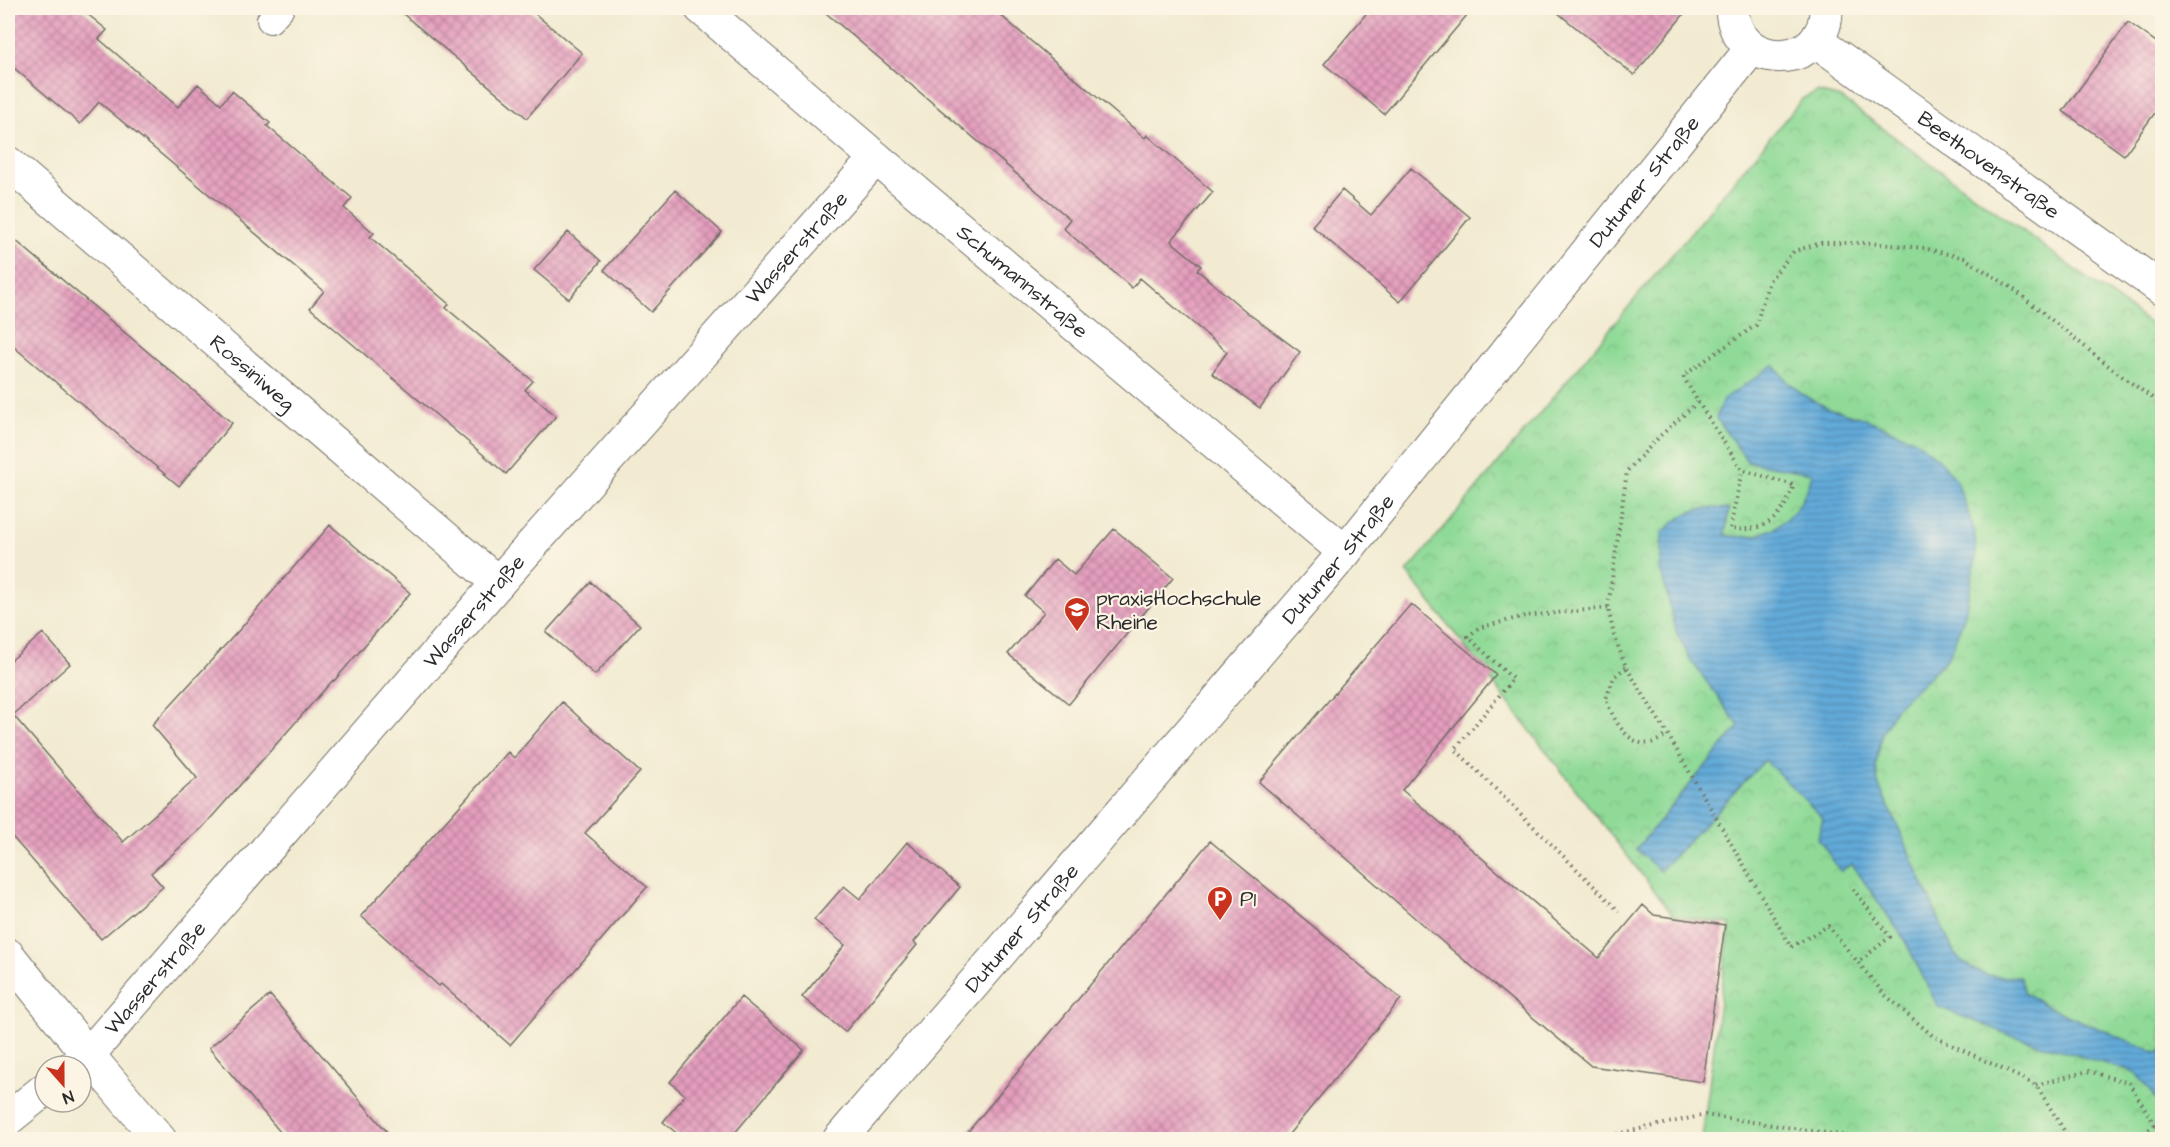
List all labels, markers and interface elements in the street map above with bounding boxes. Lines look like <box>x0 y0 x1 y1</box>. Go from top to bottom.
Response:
street label: Beethovenstraße <box>1912 104 2066 226</box>
street label: Dutumer Straße <box>1582 110 1707 254</box>
street label: Wasserstraße <box>739 185 855 311</box>
street label: Schumannstraße <box>950 218 1094 345</box>
street label: Rossiniweg <box>203 328 301 419</box>
street label: Dutumer Straße <box>1275 488 1401 630</box>
street label: Wasserstraße <box>417 548 532 674</box>
place label: praxisHochschule Rheine <box>1096 584 1261 637</box>
school or university icon: praxisHochschule Rheine <box>1062 595 1092 633</box>
street label: Dutumer Straße <box>958 857 1086 999</box>
parking icon: P1 <box>1205 884 1235 922</box>
place label: P1 <box>1240 885 1256 914</box>
street label: Wasserstraße <box>98 915 213 1041</box>
north arrow <box>33 1054 93 1114</box>
text: N <box>59 1085 77 1109</box>

